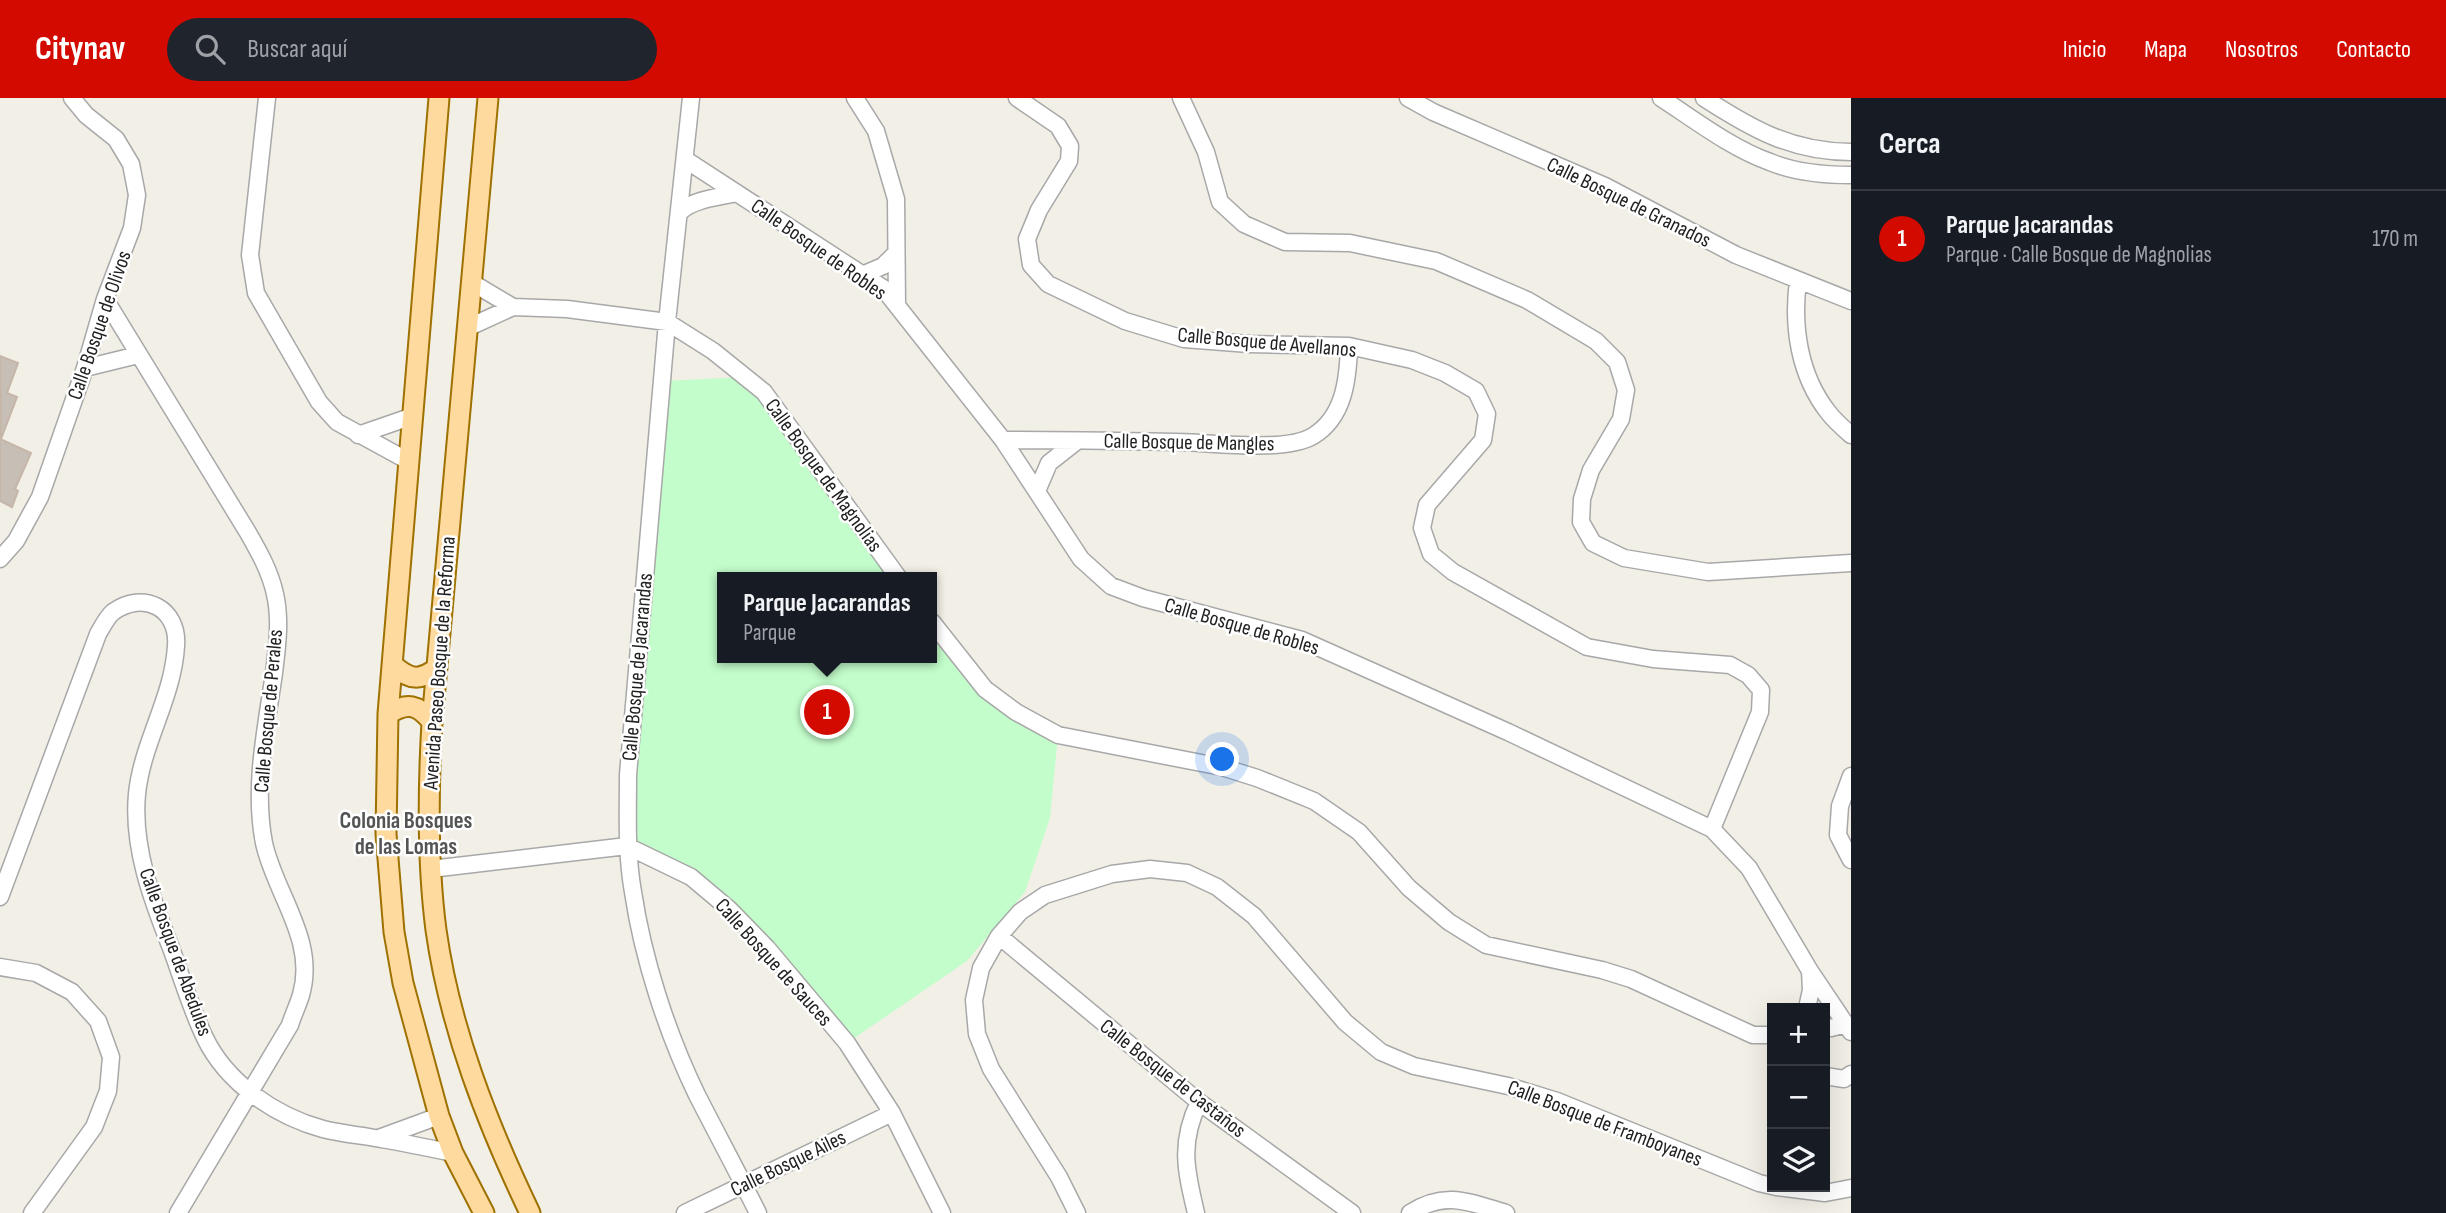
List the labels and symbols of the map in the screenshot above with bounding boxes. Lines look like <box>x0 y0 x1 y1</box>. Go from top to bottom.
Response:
street label: Calle Bosque de Granados <box>1543 152 1715 253</box>
street label: Calle Bosque de Robles <box>746 193 891 305</box>
street label: Calle Bosque de Olivos <box>62 247 137 403</box>
street label: Calle Bosque de Avellanos <box>1177 322 1357 363</box>
street label: Calle Bosque de Magnolias <box>760 394 888 557</box>
street label: Calle Bosque de Mangles <box>1103 429 1275 456</box>
street label: Avenida Paseo Bosque de la Reforma <box>418 536 461 791</box>
street label: Calle Bosque de Jacarandas <box>617 572 658 762</box>
street label: Calle Bosque de Robles <box>1162 592 1322 661</box>
street label: Calle Bosque de Perales <box>249 628 288 794</box>
pin: 1 <box>804 686 850 738</box>
your location <box>1205 742 1239 776</box>
district label: Colonia Bosques de las Lomas <box>340 807 473 861</box>
street label: Calle Bosque de Abedules <box>134 865 218 1040</box>
street label: Calle Bosque de Sauces <box>710 893 837 1031</box>
street label: Calle Bosque de Castaños <box>1095 1014 1251 1143</box>
street label: Calle Bosque de Framboyanes <box>1504 1075 1706 1172</box>
street label: Calle Bosque Ailes <box>726 1125 850 1202</box>

